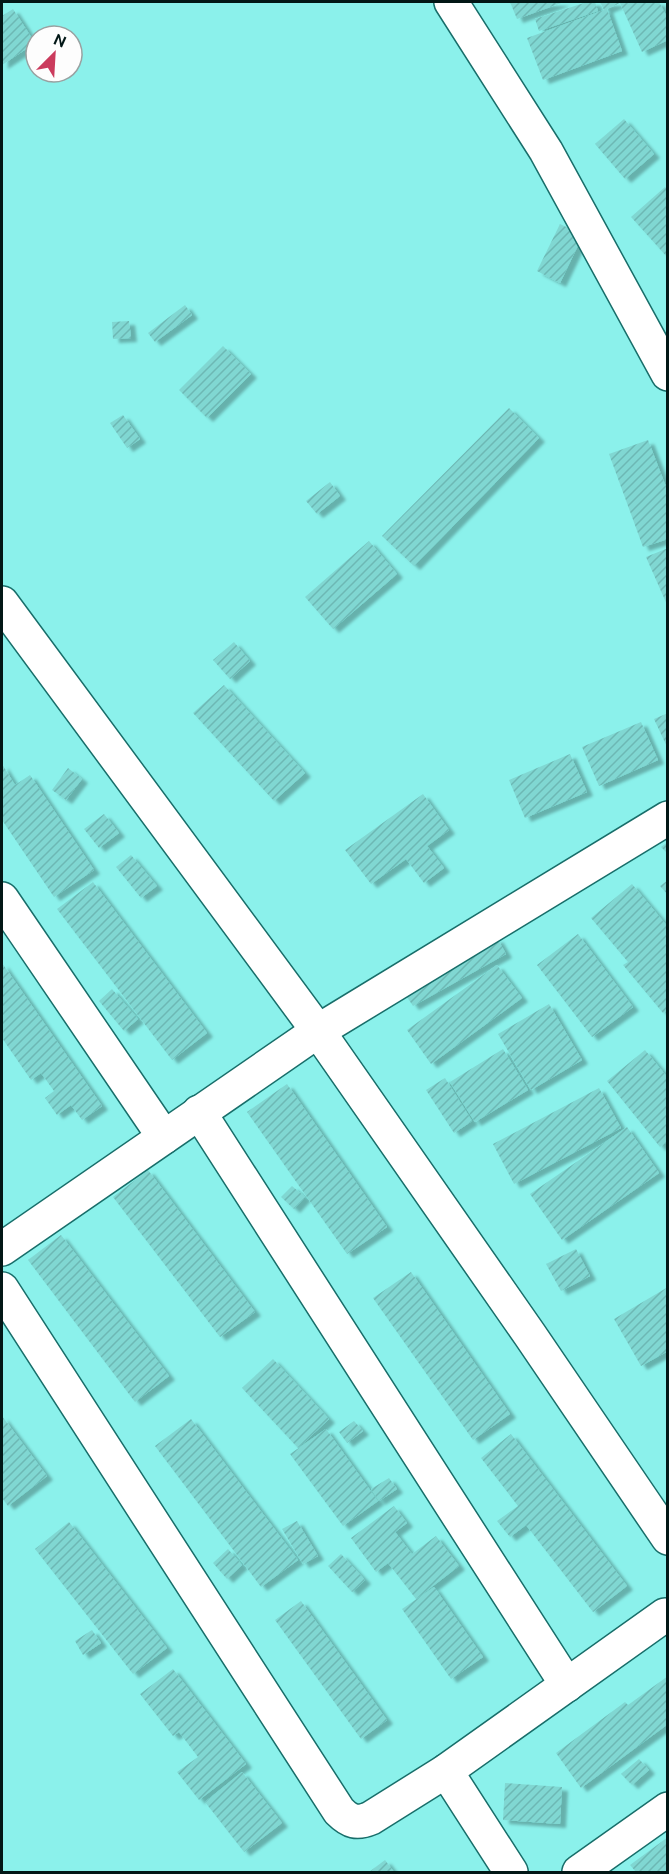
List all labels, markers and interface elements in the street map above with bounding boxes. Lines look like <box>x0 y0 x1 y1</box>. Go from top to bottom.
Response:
north arrow <box>24 24 84 84</box>
text: N <box>51 30 69 51</box>

